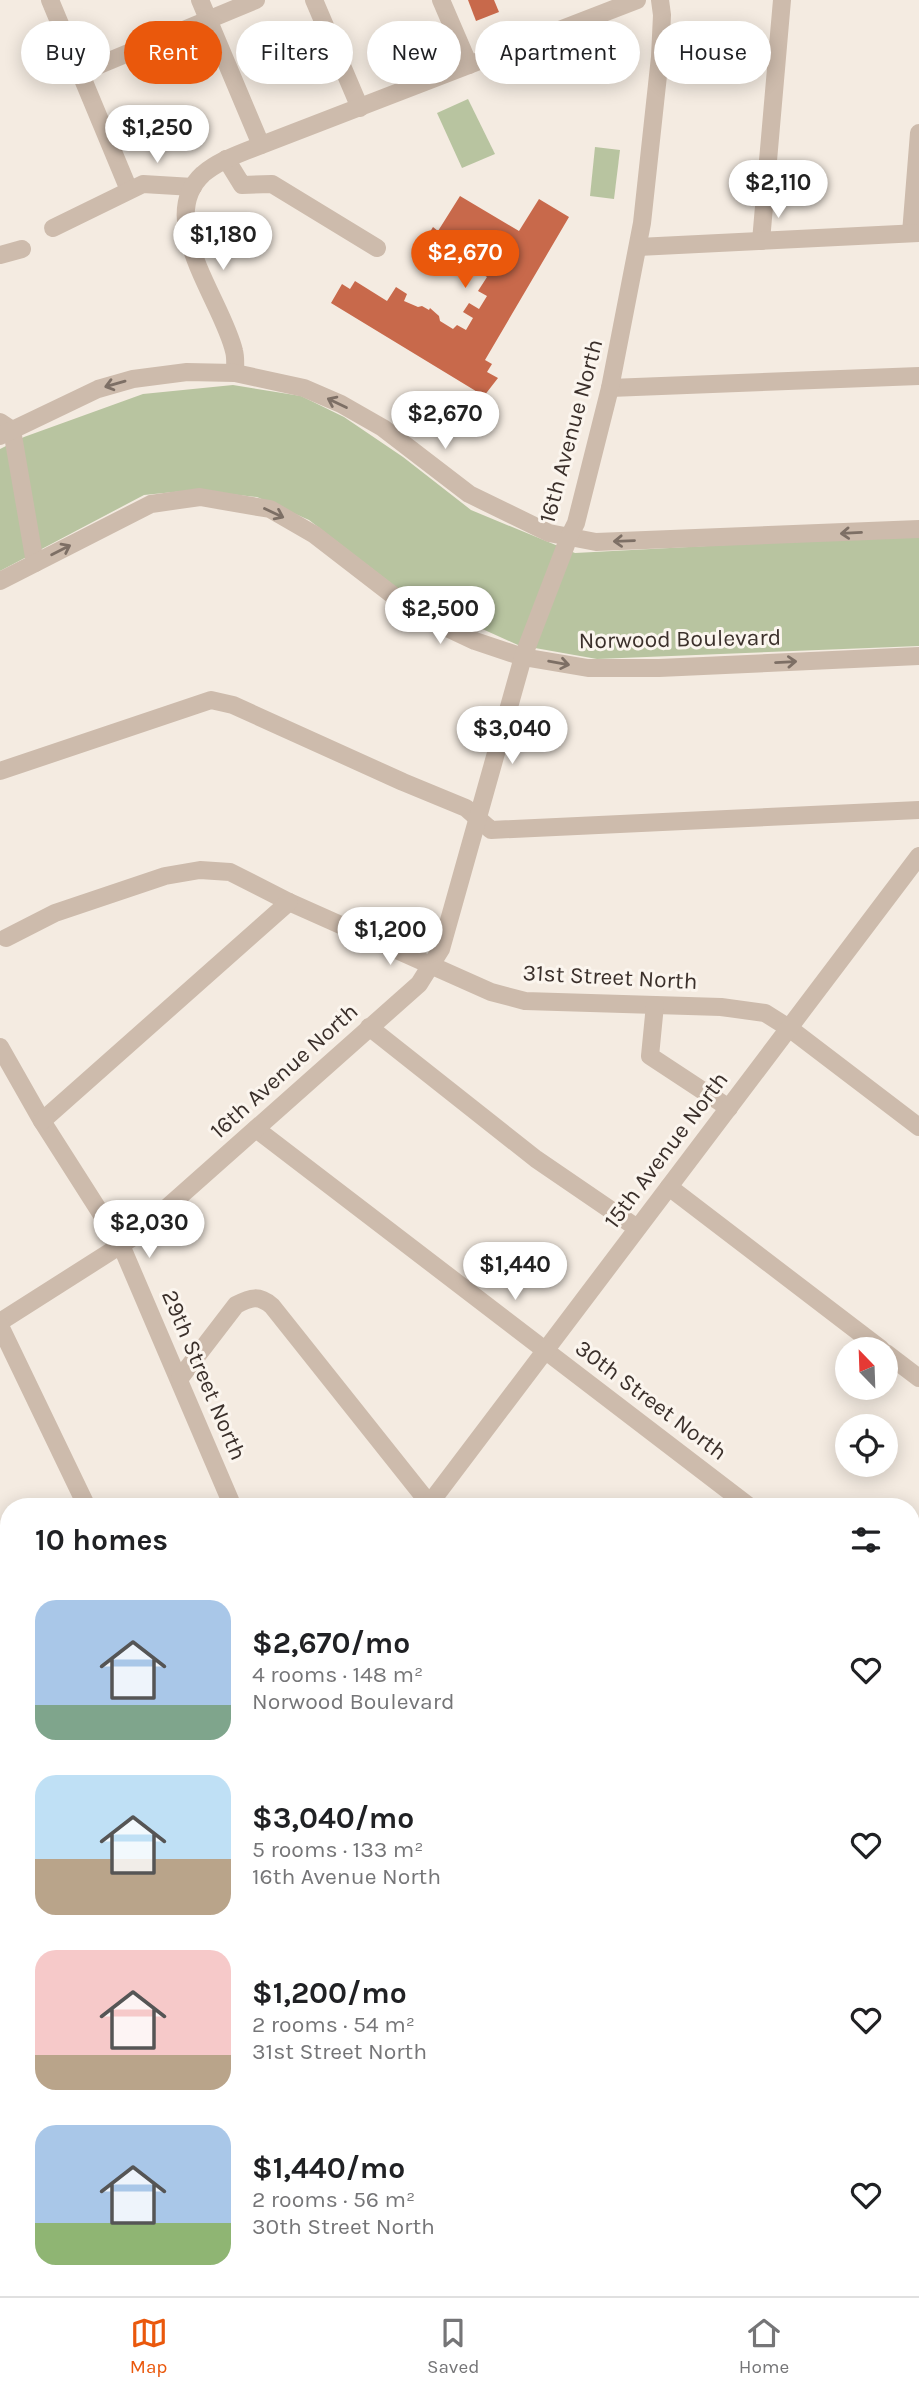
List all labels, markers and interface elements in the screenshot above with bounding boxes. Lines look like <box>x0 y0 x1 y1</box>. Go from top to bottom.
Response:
chip: Buy <box>21 21 110 84</box>
chip: Rent <box>124 21 222 84</box>
chip: Filters <box>236 21 353 84</box>
chip: New <box>367 21 461 84</box>
chip: Apartment <box>475 21 640 84</box>
chip: House <box>654 21 771 84</box>
pin: $1,250 <box>100 106 214 165</box>
text: $1,250 <box>121 114 193 141</box>
pin: $2,110 <box>721 160 835 220</box>
text: $2,110 <box>745 169 811 196</box>
pin: $1,180 <box>166 212 280 272</box>
text: $1,180 <box>189 221 257 248</box>
pin: $2,670 <box>408 230 522 290</box>
text: $2,670 <box>427 239 503 266</box>
street label: 16th Avenue North <box>533 336 609 526</box>
one-way arrow <box>105 378 127 391</box>
pin: $2,670 <box>388 392 502 451</box>
one-way arrow <box>327 395 348 409</box>
text: $2,670 <box>407 400 483 427</box>
one-way arrow <box>263 507 285 520</box>
one-way arrow <box>840 527 863 540</box>
one-way arrow <box>612 535 635 548</box>
one-way arrow <box>50 543 71 557</box>
pin: $2,500 <box>383 586 497 646</box>
text: $2,500 <box>401 595 479 622</box>
street label: Norwood Boulevard <box>578 624 782 654</box>
one-way arrow <box>774 656 797 669</box>
one-way arrow <box>547 657 570 670</box>
pin: $3,040 <box>455 706 569 766</box>
text: $3,040 <box>473 715 551 742</box>
pin: $1,200 <box>333 908 447 967</box>
text: $1,200 <box>354 916 426 943</box>
street label: 31st Street North <box>522 959 698 995</box>
street label: 16th Avenue North <box>205 998 363 1144</box>
street label: 15th Avenue North <box>598 1066 734 1234</box>
pin: $2,030 <box>92 1200 206 1260</box>
text: $2,030 <box>110 1209 188 1236</box>
pin: $1,440 <box>458 1242 572 1302</box>
text: $1,440 <box>479 1251 551 1278</box>
street label: 29th Street North <box>156 1286 252 1464</box>
street label: 30th Street North <box>570 1334 732 1466</box>
north arrow <box>835 1337 898 1400</box>
map controls <box>835 1337 898 1477</box>
button: locate <box>835 1414 898 1477</box>
icon: filters <box>847 1521 885 1559</box>
text: 10 homes <box>35 1522 168 1558</box>
text: $2,670/mo <box>252 1625 410 1661</box>
icon: home <box>91 1628 175 1712</box>
icon: heart <box>847 1651 885 1689</box>
text: 4 rooms · 148 m² <box>252 1661 423 1688</box>
text: Norwood Boulevard <box>252 1688 455 1715</box>
text: $3,040/mo <box>252 1800 414 1836</box>
icon: home <box>91 1803 175 1887</box>
icon: heart <box>847 1826 885 1864</box>
text: 5 rooms · 133 m² <box>252 1836 424 1863</box>
text: 16th Avenue North <box>252 1863 441 1890</box>
text: $1,200/mo <box>252 1975 407 2011</box>
icon: home <box>91 1978 175 2062</box>
icon: heart <box>847 2001 885 2039</box>
text: 2 rooms · 54 m² <box>252 2011 415 2038</box>
text: 31st Street North <box>252 2038 427 2065</box>
text: $1,440/mo <box>252 2150 405 2186</box>
icon: home <box>91 2153 175 2237</box>
icon: heart <box>847 2176 885 2214</box>
text: 2 rooms · 56 m² <box>252 2186 415 2213</box>
text: 30th Street North <box>252 2213 435 2240</box>
tab: Map <box>130 2314 168 2378</box>
tab: Saved <box>427 2314 479 2378</box>
tab: Home <box>739 2314 789 2378</box>

